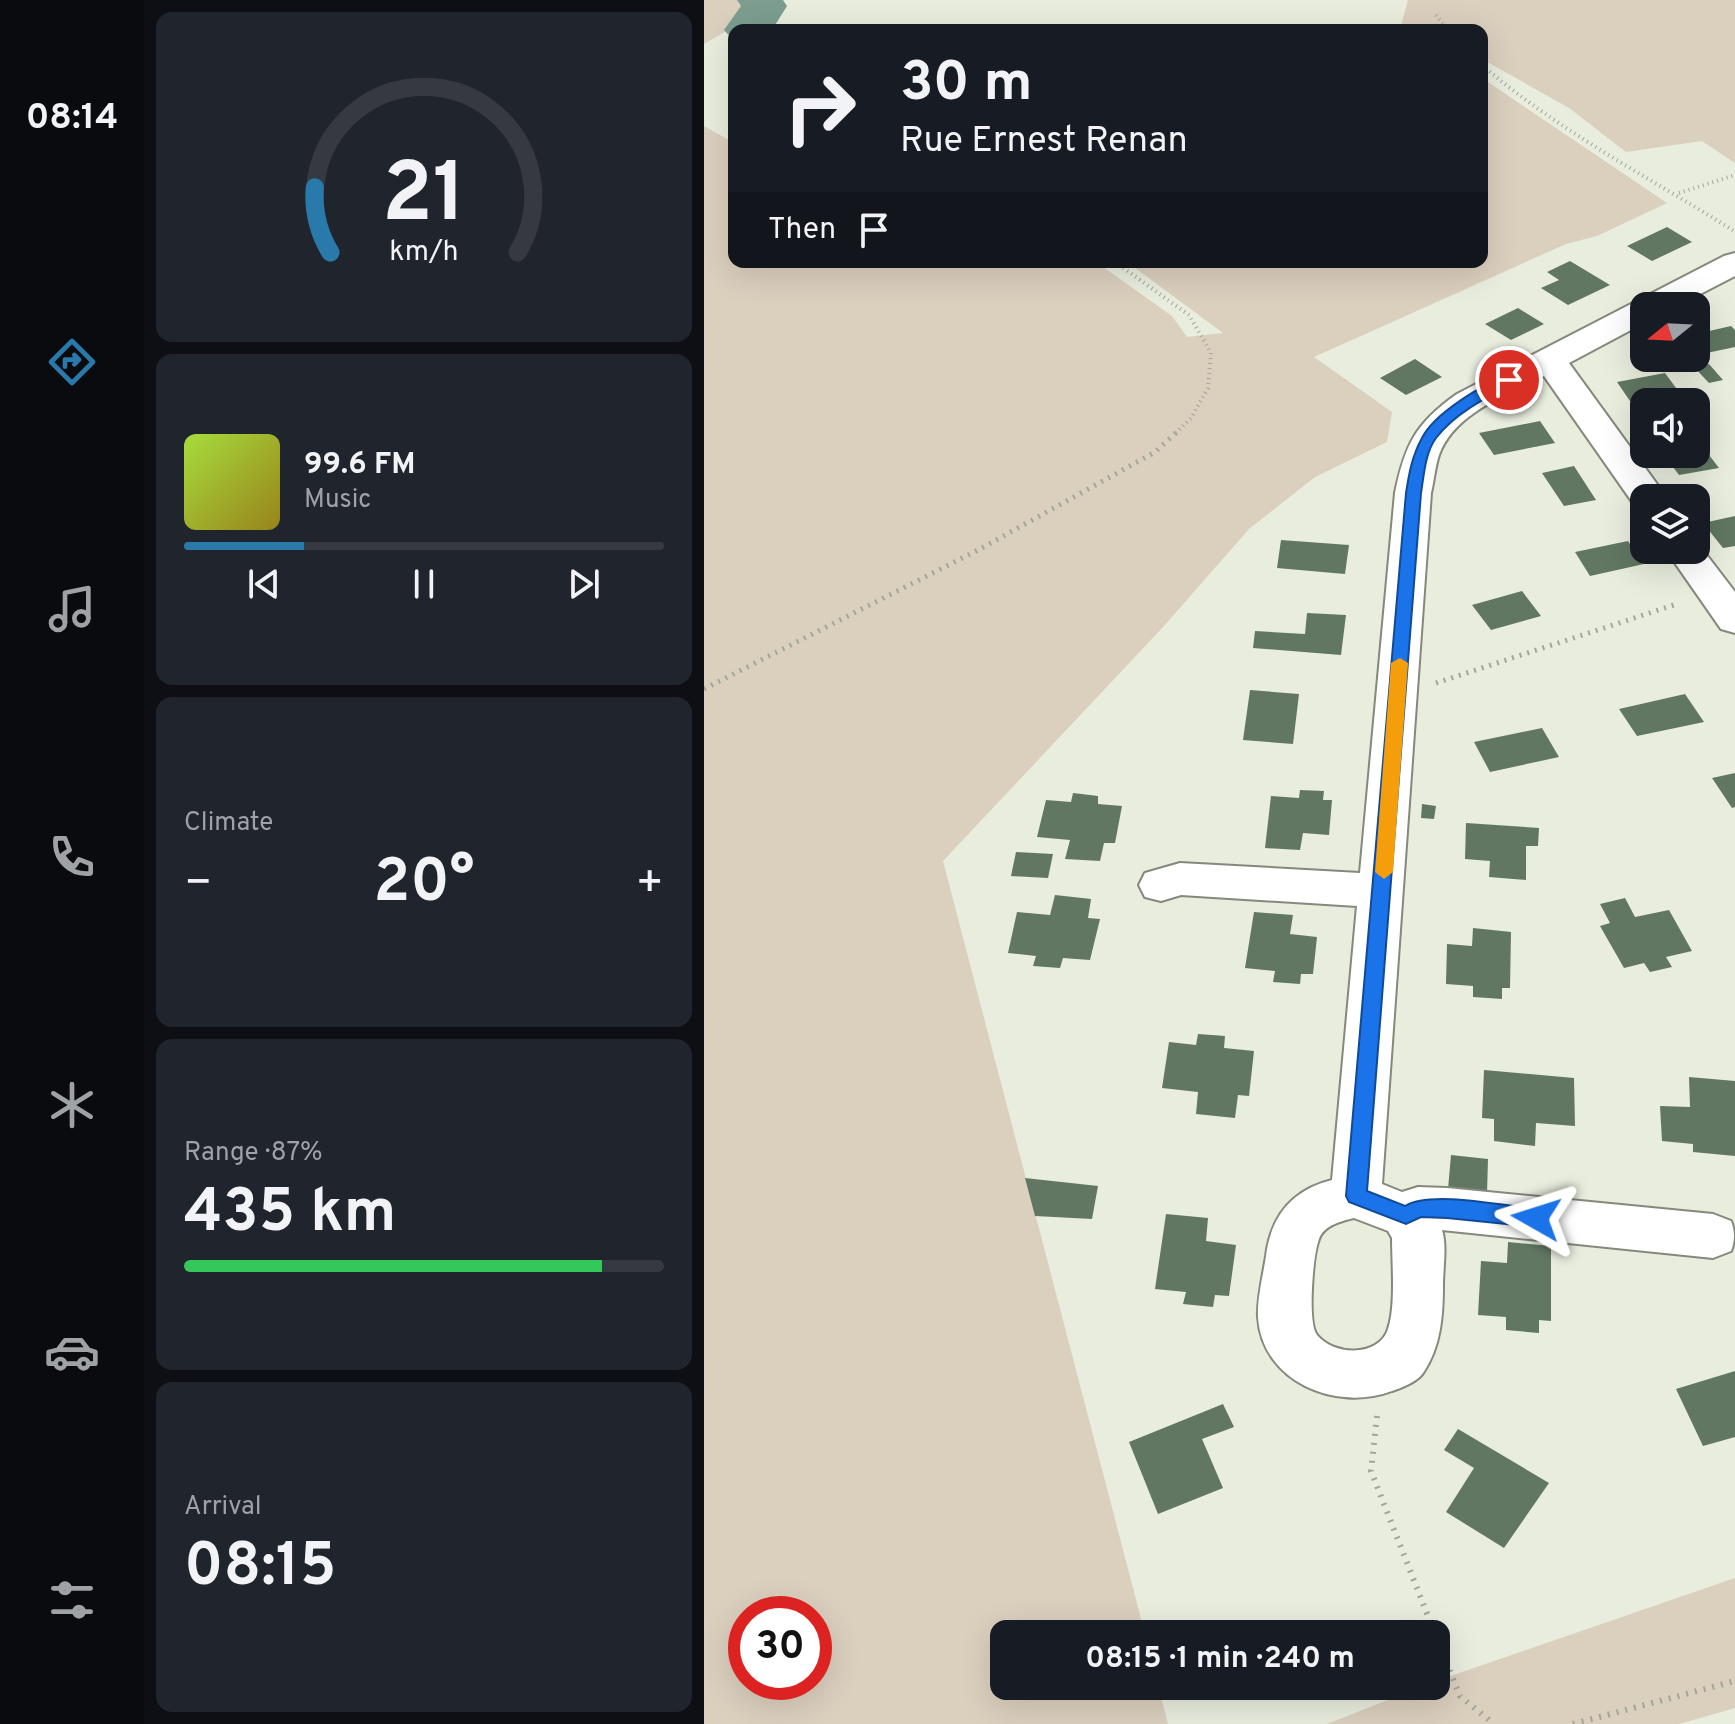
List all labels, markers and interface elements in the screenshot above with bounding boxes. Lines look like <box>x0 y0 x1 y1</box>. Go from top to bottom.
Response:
text: 30 m <box>900 50 1033 120</box>
icon: right <box>768 56 872 160</box>
text: 08:14 <box>26 96 118 142</box>
text: Rue Ernest Renan <box>900 119 1188 165</box>
text: 21 <box>382 146 466 251</box>
icon: arrive <box>852 208 896 252</box>
text: Then <box>768 212 836 249</box>
text: km/h <box>389 235 459 271</box>
north arrow <box>1630 292 1710 372</box>
map controls <box>1630 292 1710 564</box>
icon: directions <box>44 334 100 390</box>
pin <box>1475 346 1543 414</box>
icon: arrive <box>1487 358 1531 402</box>
button: sound <box>1630 388 1710 468</box>
text: 99.6 FM <box>304 447 416 484</box>
text: Music <box>304 484 371 517</box>
button: layers <box>1630 484 1710 564</box>
icon: previous <box>242 562 286 606</box>
icon: pause <box>402 562 446 606</box>
icon: next <box>562 562 606 606</box>
icon: music <box>44 581 100 637</box>
text: Climate <box>184 807 273 840</box>
icon: phone <box>44 829 100 885</box>
text: 20° <box>373 847 475 923</box>
text: − <box>184 857 212 913</box>
text: + <box>636 857 664 913</box>
icon: climate <box>44 1077 100 1133</box>
text: Range · 87% <box>184 1137 323 1170</box>
position arrow <box>1494 1176 1578 1260</box>
text: 435 km <box>184 1177 396 1253</box>
icon: car <box>44 1324 100 1380</box>
text: Arrival <box>184 1491 262 1524</box>
text: 08:15 <box>184 1531 336 1607</box>
icon: filters <box>44 1572 100 1628</box>
speed limit sign: 30 <box>728 1596 832 1700</box>
text: 08:15 · 1 min · 240 m <box>1085 1641 1355 1678</box>

